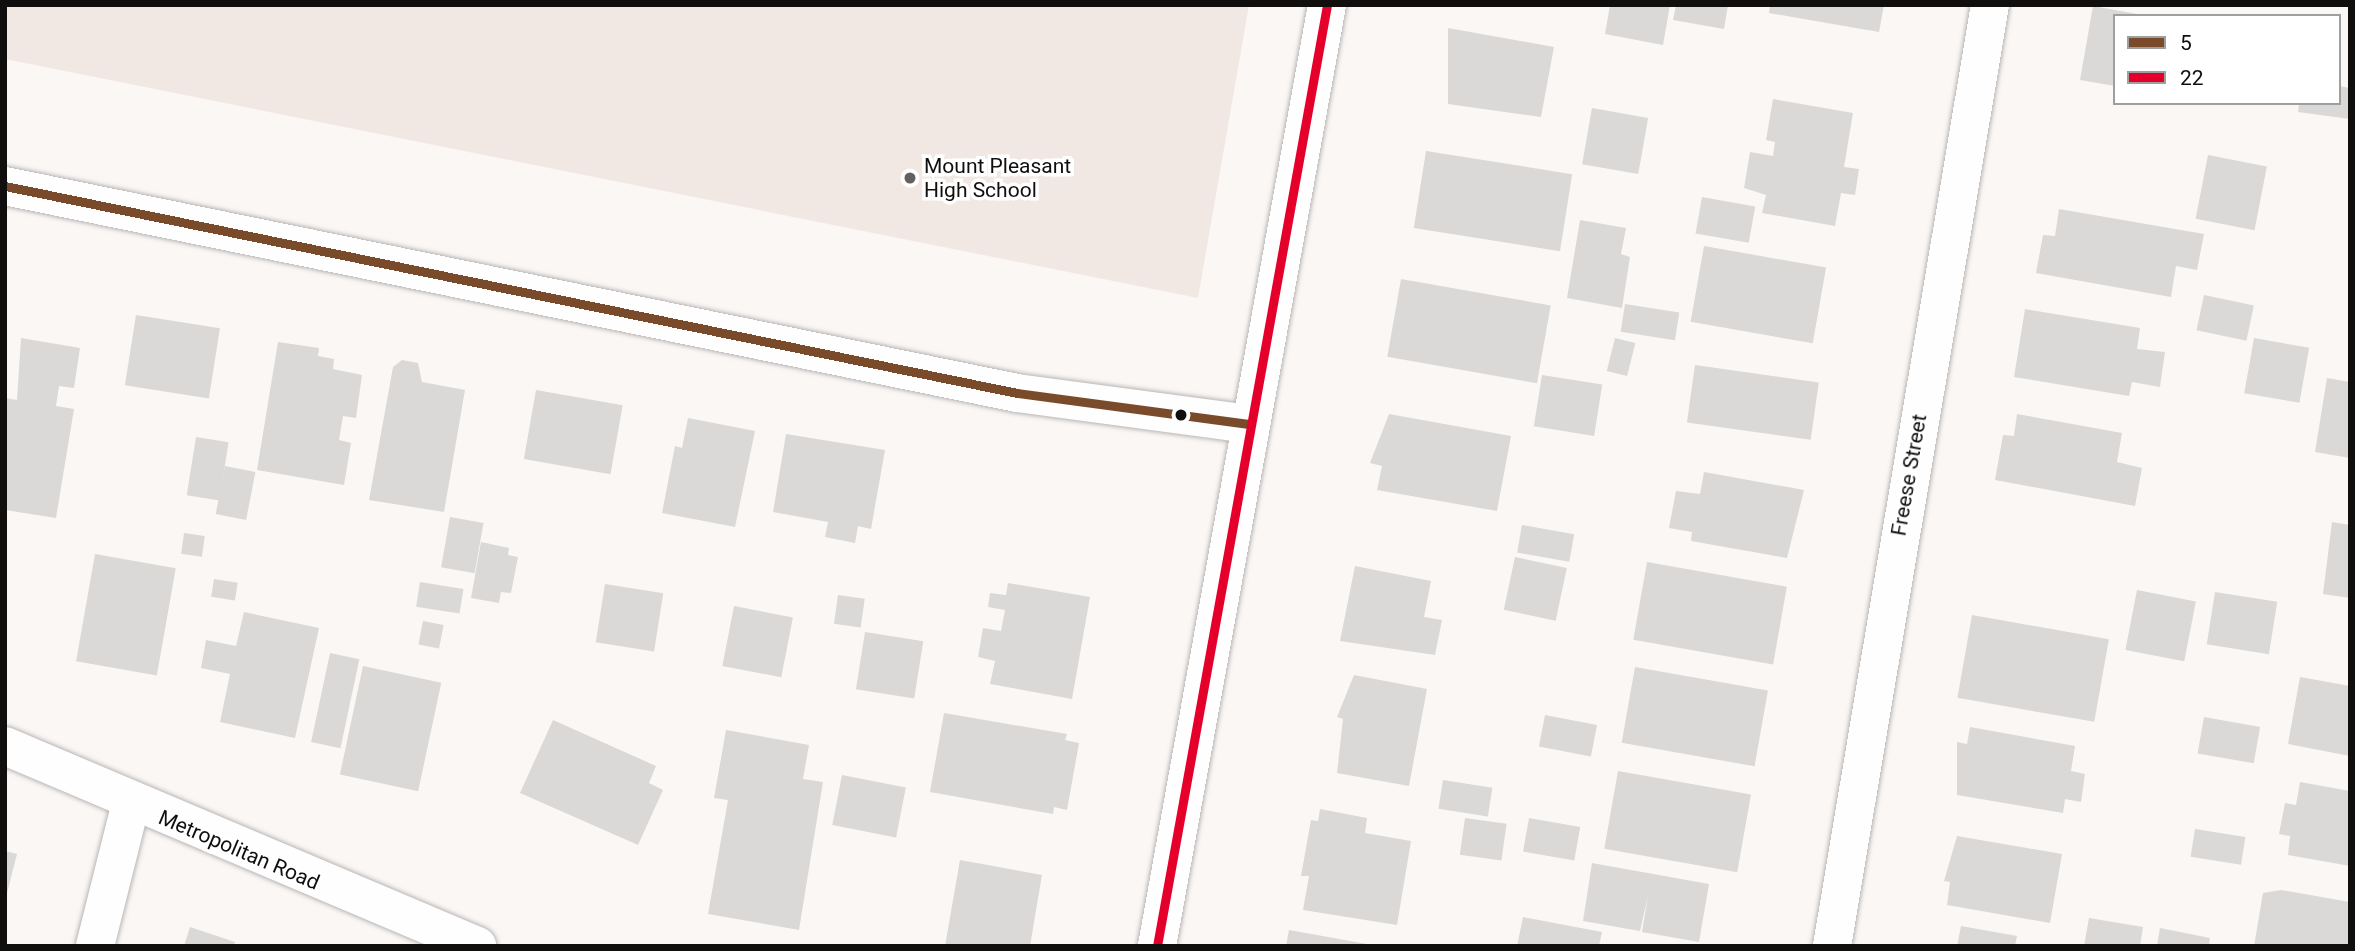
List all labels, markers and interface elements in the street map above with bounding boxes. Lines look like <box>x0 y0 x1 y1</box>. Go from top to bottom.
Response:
legend <box>2114 14 2341 105</box>
text: 5 <box>2180 31 2192 55</box>
text: 22 <box>2180 66 2204 90</box>
place label: Mount Pleasant High School <box>924 153 1071 203</box>
marker: Mount Pleasant High School <box>902 170 918 186</box>
unlabelled marker <box>1174 408 1188 422</box>
street label: Freese Street <box>1886 412 1932 538</box>
street label: Metropolitan Road <box>155 805 323 895</box>

